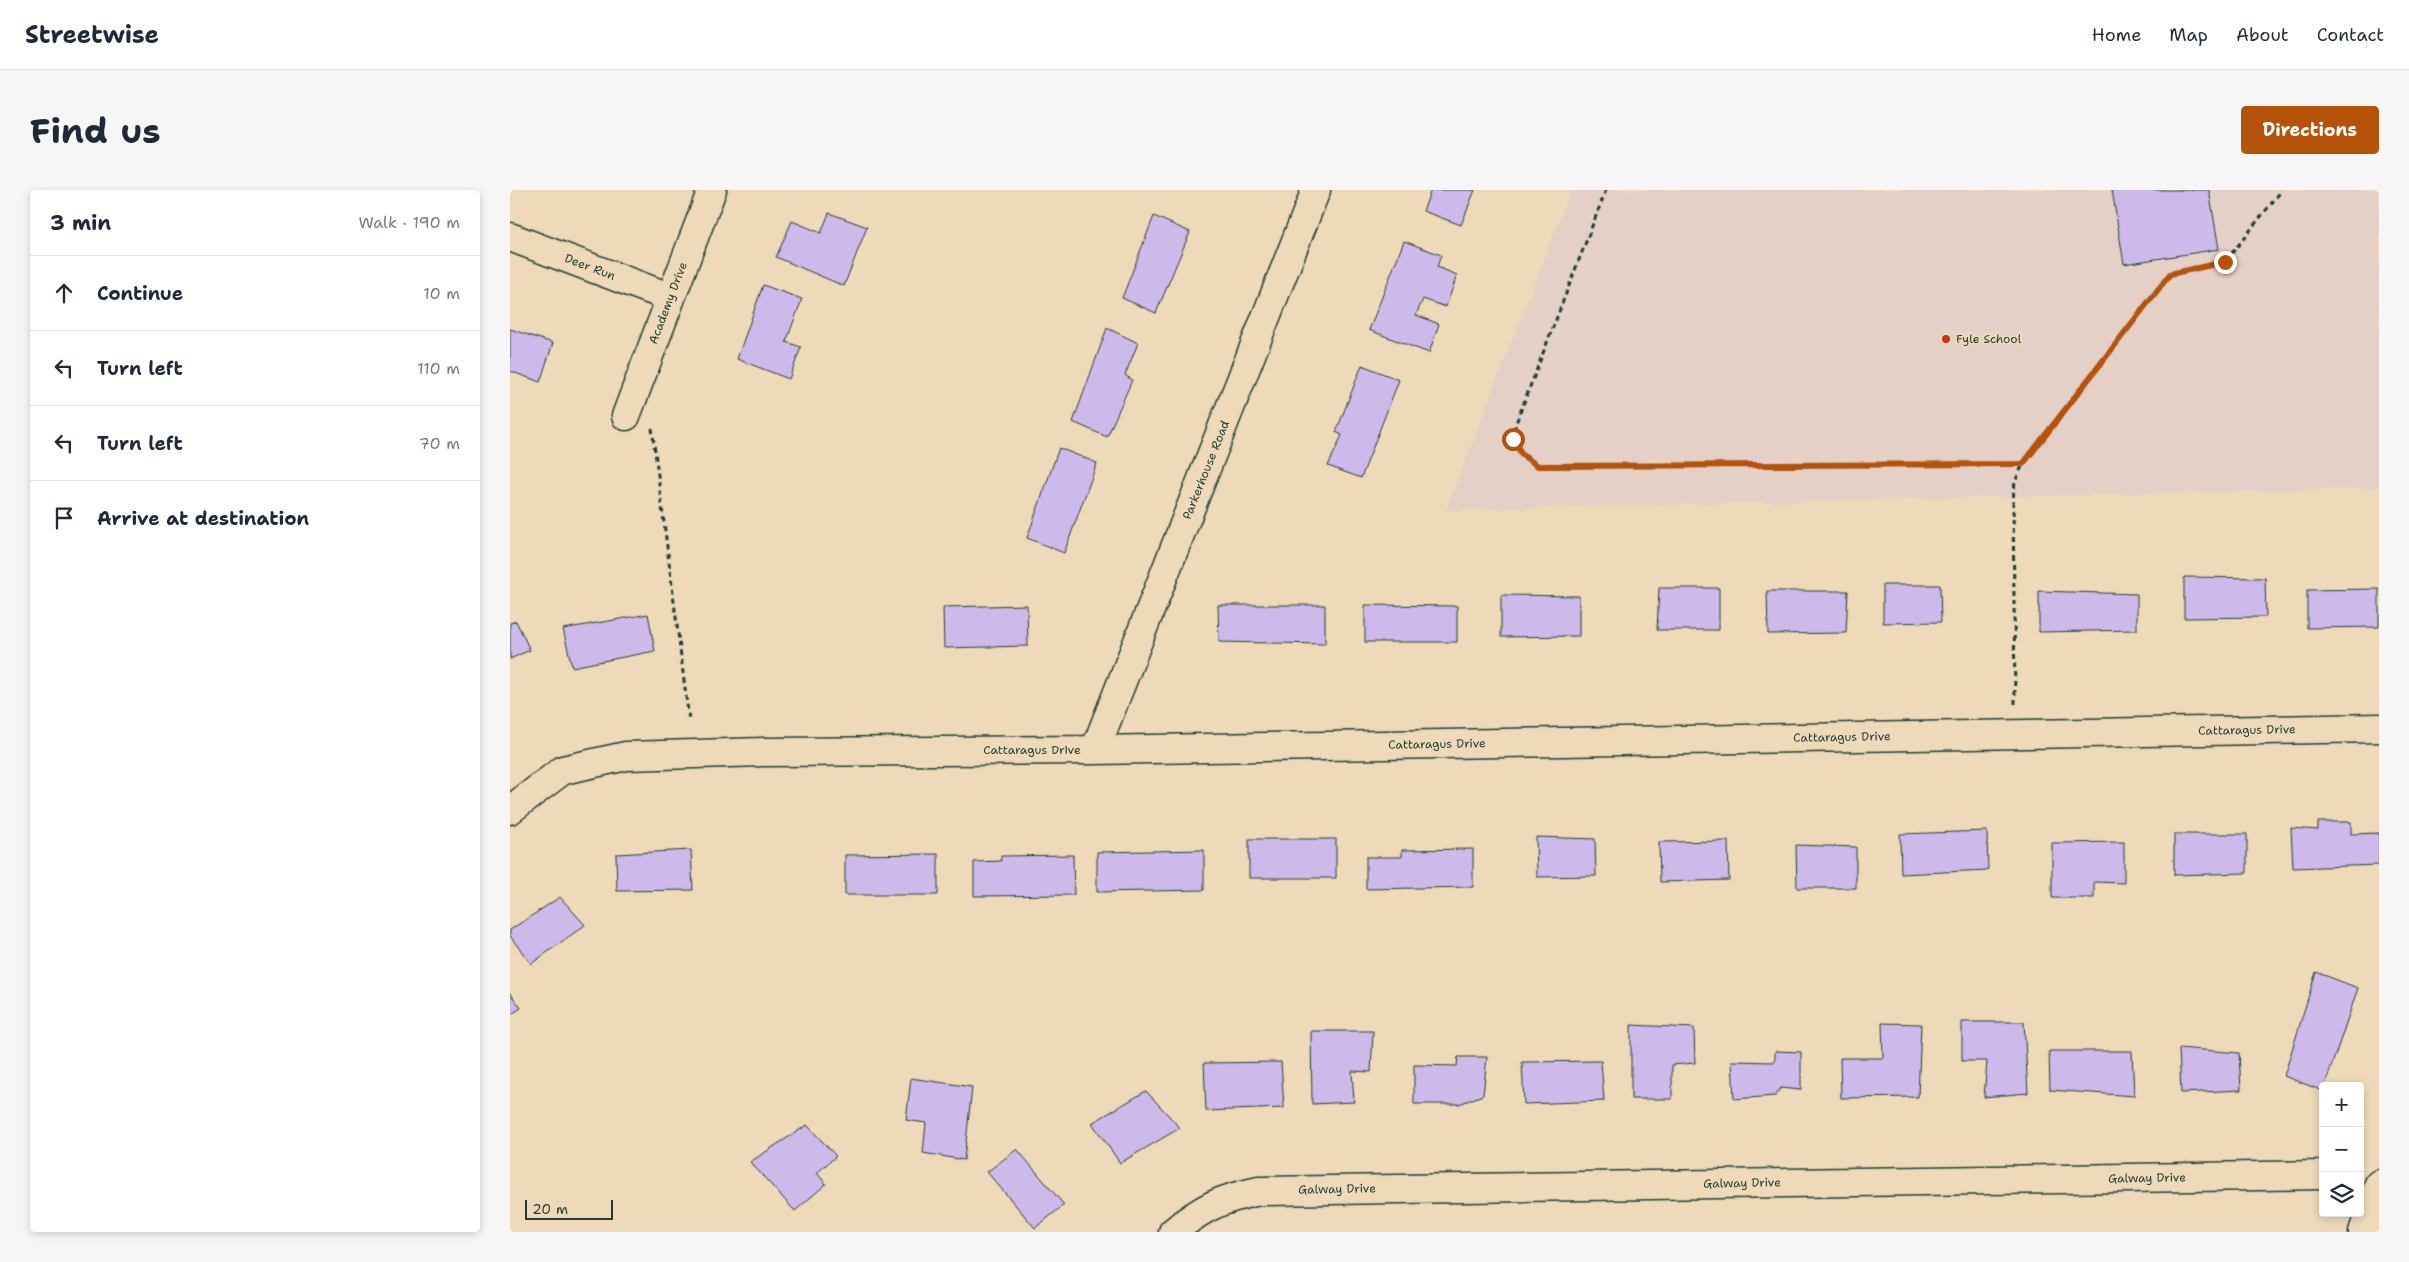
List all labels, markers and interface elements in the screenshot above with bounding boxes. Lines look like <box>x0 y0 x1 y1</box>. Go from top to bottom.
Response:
text: Streetwise <box>25 19 159 51</box>
text: Home <box>2092 23 2141 47</box>
text: Map <box>2169 23 2208 47</box>
text: About <box>2236 23 2289 47</box>
text: Contact <box>2317 23 2384 47</box>
button: Directions <box>2241 106 2379 154</box>
text: Find us <box>30 107 161 154</box>
text: 3 min <box>50 209 111 237</box>
text: Walk · 190 m <box>358 212 460 233</box>
street label: Deer Run <box>562 250 618 284</box>
route end <box>2214 251 2237 274</box>
street label: Academy Drive <box>645 259 691 346</box>
icon: ahead <box>50 279 78 307</box>
text: Continue <box>97 281 183 306</box>
text: 10 m <box>423 283 460 304</box>
place label: Fyle School <box>1956 331 2022 347</box>
marker: Fyle School <box>1940 333 1952 345</box>
icon: left <box>50 354 78 382</box>
text: Turn left <box>97 356 183 381</box>
text: 110 m <box>417 358 460 379</box>
street label: Parkerhouse Road <box>1179 418 1233 522</box>
route start <box>1502 428 1525 451</box>
icon: left <box>50 429 78 457</box>
text: Turn left <box>97 431 183 456</box>
text: 70 m <box>419 433 460 454</box>
icon: arrive <box>50 504 78 532</box>
text: Arrive at destination <box>97 506 309 531</box>
street label: Cattaragus Drive <box>2198 721 2296 739</box>
street label: Cattaragus Drive <box>1793 728 1891 746</box>
street label: Cattaragus Drive <box>1388 735 1486 753</box>
street label: Cattaragus Drive <box>983 742 1081 758</box>
map controls <box>2319 1082 2364 1217</box>
button: + <box>2319 1082 2364 1127</box>
button: − <box>2319 1127 2364 1172</box>
street label: Galway Drive <box>2108 1169 2186 1187</box>
button: layers <box>2319 1172 2364 1217</box>
street label: Galway Drive <box>1703 1174 1781 1192</box>
street label: Galway Drive <box>1298 1180 1376 1198</box>
scale bar <box>525 1197 612 1220</box>
text: 20 m <box>532 1200 568 1218</box>

